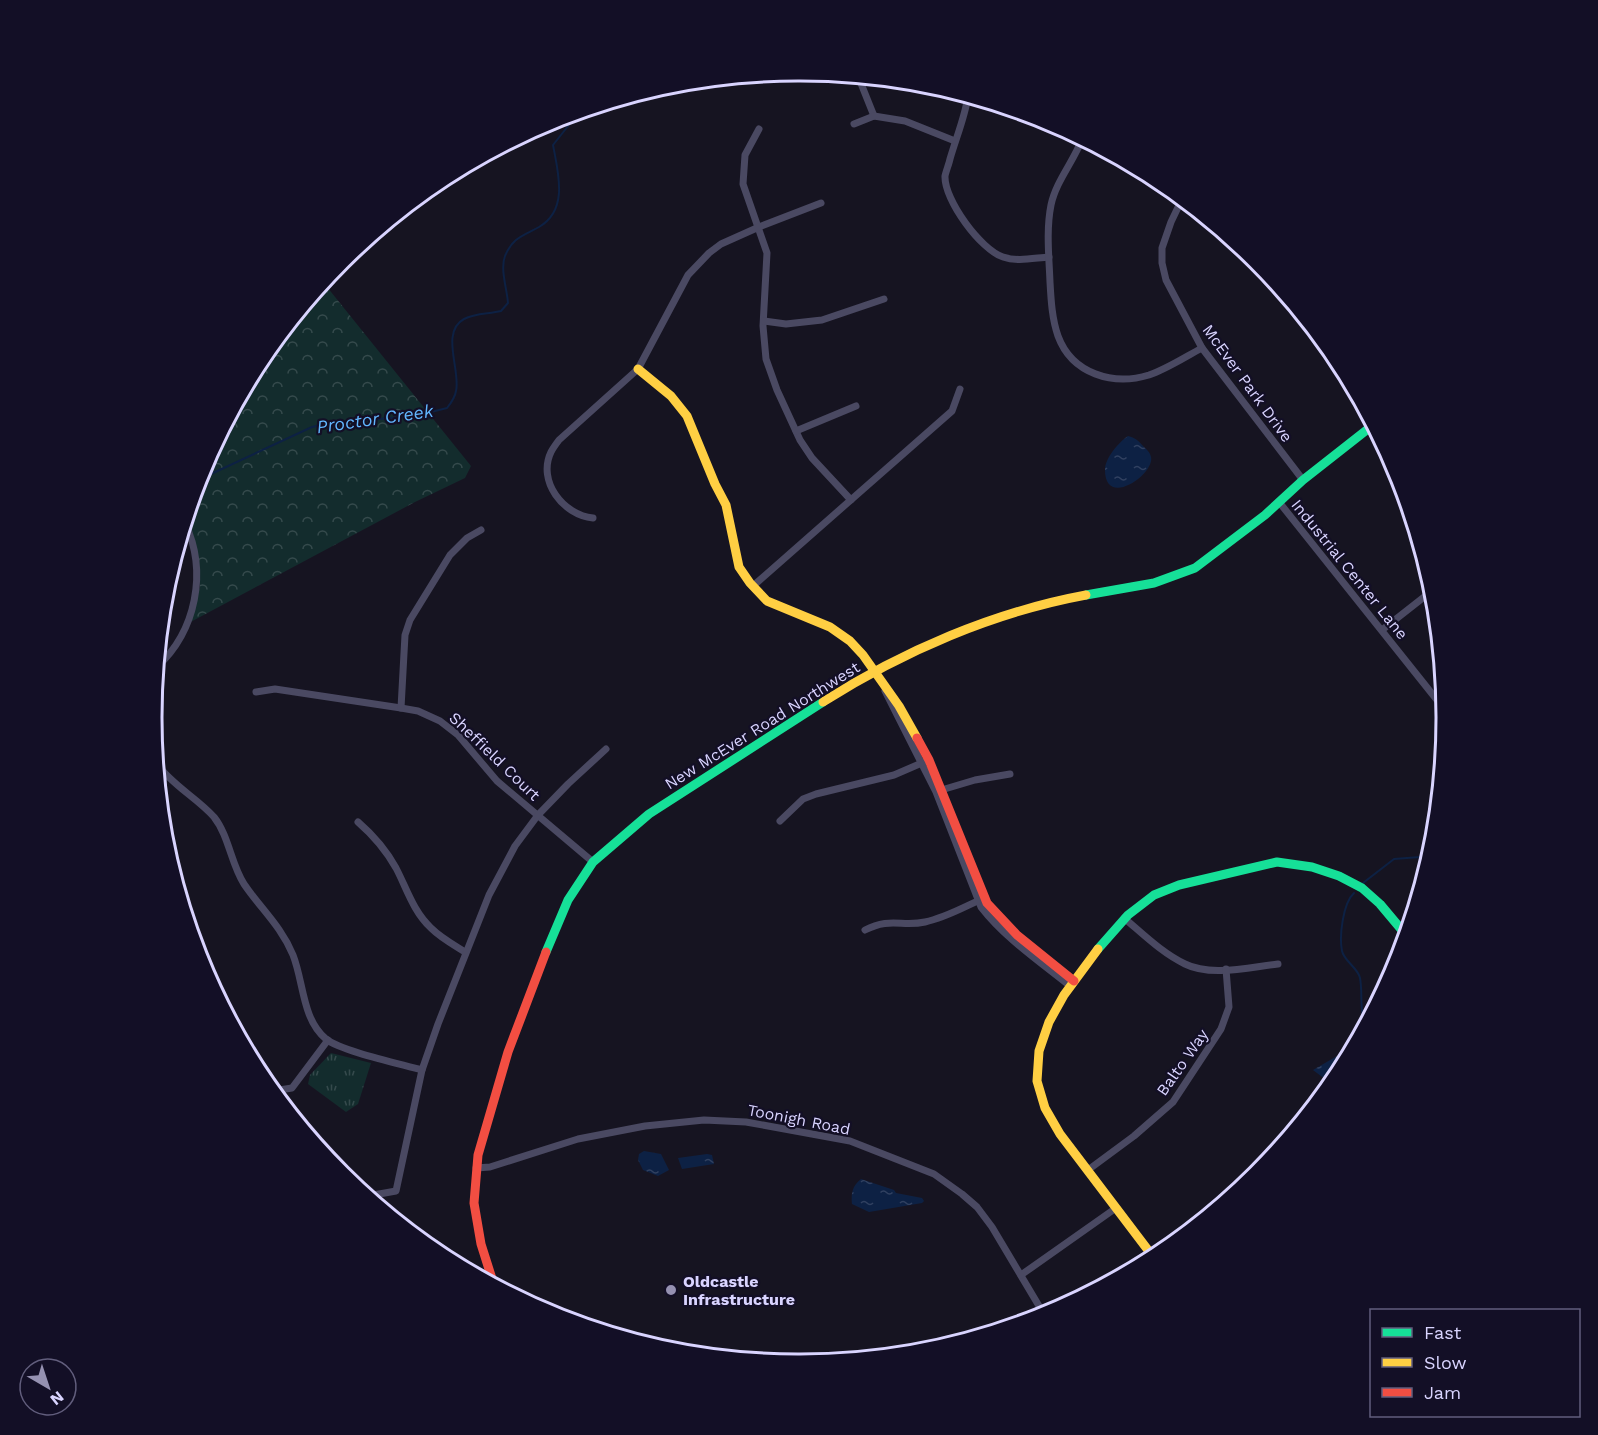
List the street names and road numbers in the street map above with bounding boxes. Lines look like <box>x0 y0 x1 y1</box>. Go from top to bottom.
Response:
street label: McEver Park Drive <box>1199 321 1297 446</box>
street label: Industrial Center Lane <box>1287 496 1412 643</box>
street label: New McEver Road Northwest <box>661 657 863 793</box>
street label: Sheffield Court <box>445 708 544 805</box>
street label: Balto Way <box>1153 1025 1213 1099</box>
street label: Toonigh Road <box>746 1100 852 1139</box>

